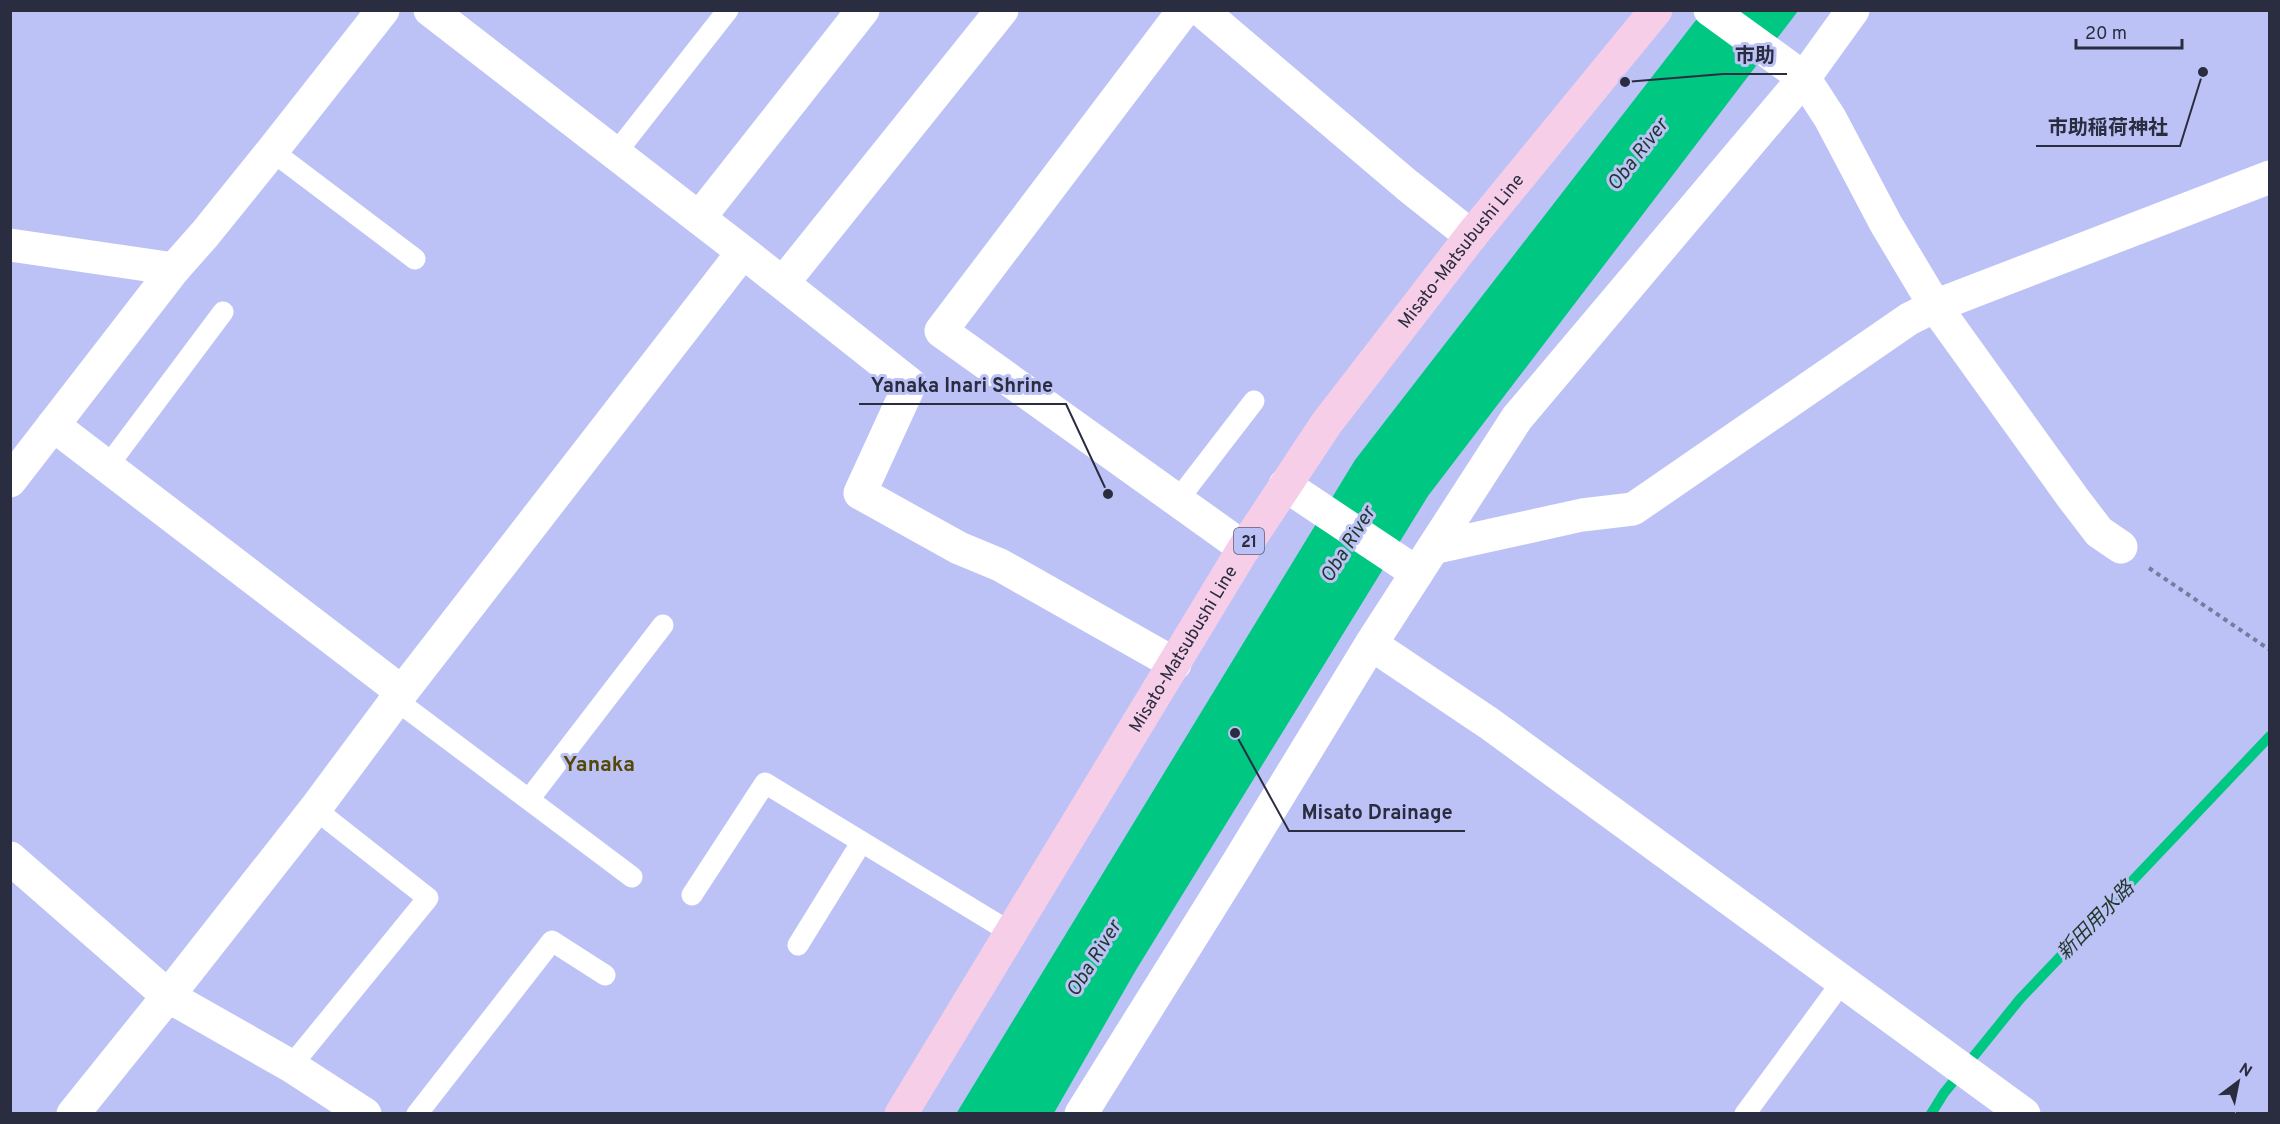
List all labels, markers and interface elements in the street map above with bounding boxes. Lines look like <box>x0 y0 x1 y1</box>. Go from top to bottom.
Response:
scale bar <box>2076 12 2182 50</box>
text: 20 m <box>2085 23 2127 46</box>
callout: 市助 <box>1723 36 1787 74</box>
text: 市助 <box>1735 44 1775 70</box>
callout: 市助稲荷神社 <box>2036 108 2180 146</box>
water label: Oba River <box>1602 113 1676 197</box>
text: 市助稲荷神社 <box>2048 116 2168 142</box>
street label: Misato-Matsubushi Line <box>1394 170 1530 334</box>
callout: Yanaka Inari Shrine <box>859 366 1066 404</box>
text: Yanaka Inari Shrine <box>871 374 1053 400</box>
water label: Oba River <box>1315 501 1383 588</box>
road number: 21 <box>1234 528 1264 554</box>
street label: Misato-Matsubushi Line <box>1125 562 1244 737</box>
district label: Yanaka <box>563 752 635 779</box>
callout: Misato Drainage <box>1289 793 1465 831</box>
text: Misato Drainage <box>1301 801 1453 827</box>
water label: 新田用水路 <box>2052 875 2142 966</box>
water label: Oba River <box>1061 915 1129 1002</box>
north arrow <box>2208 1052 2268 1112</box>
text: N <box>2235 1059 2255 1083</box>

